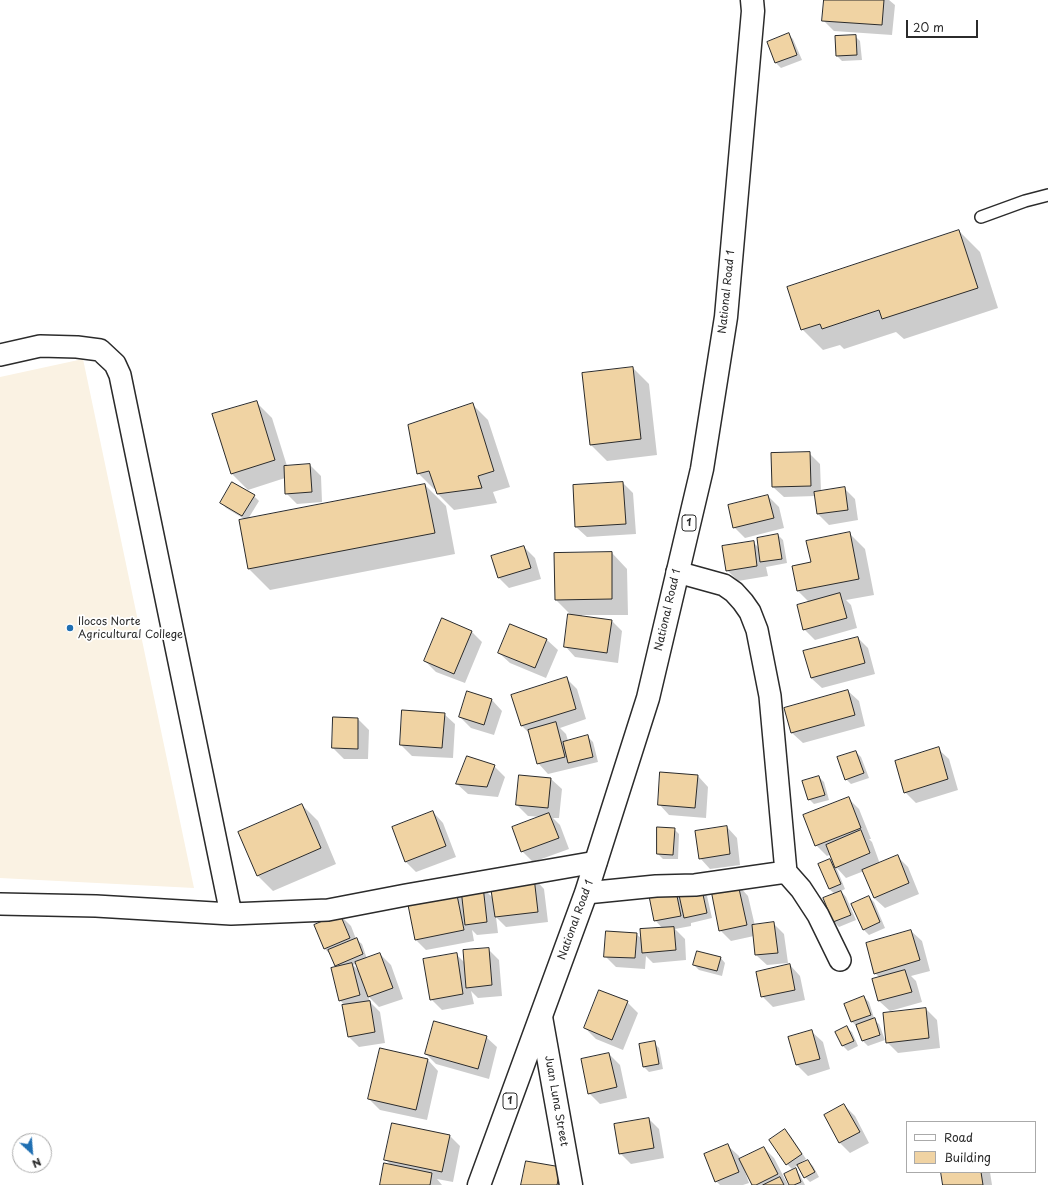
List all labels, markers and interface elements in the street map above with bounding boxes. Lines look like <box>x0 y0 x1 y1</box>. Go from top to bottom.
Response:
scale bar <box>908 12 980 38</box>
text: 20 m <box>913 18 944 36</box>
street label: National Road 1 <box>716 250 738 334</box>
road number: 1 <box>682 515 696 531</box>
street label: National Road 1 <box>652 568 684 652</box>
place label: Ilocos Norte Agricultural College <box>78 615 183 641</box>
marker: Ilocos Norte Agricultural College <box>65 623 75 633</box>
street label: National Road 1 <box>555 878 597 962</box>
street label: Juan Luna Street <box>542 1055 570 1147</box>
road number: 1 <box>503 1093 517 1109</box>
legend <box>906 1121 1036 1173</box>
text: Road <box>944 1128 973 1146</box>
north arrow <box>12 1133 52 1173</box>
text: Building <box>944 1148 991 1166</box>
text: N <box>29 1154 45 1173</box>

